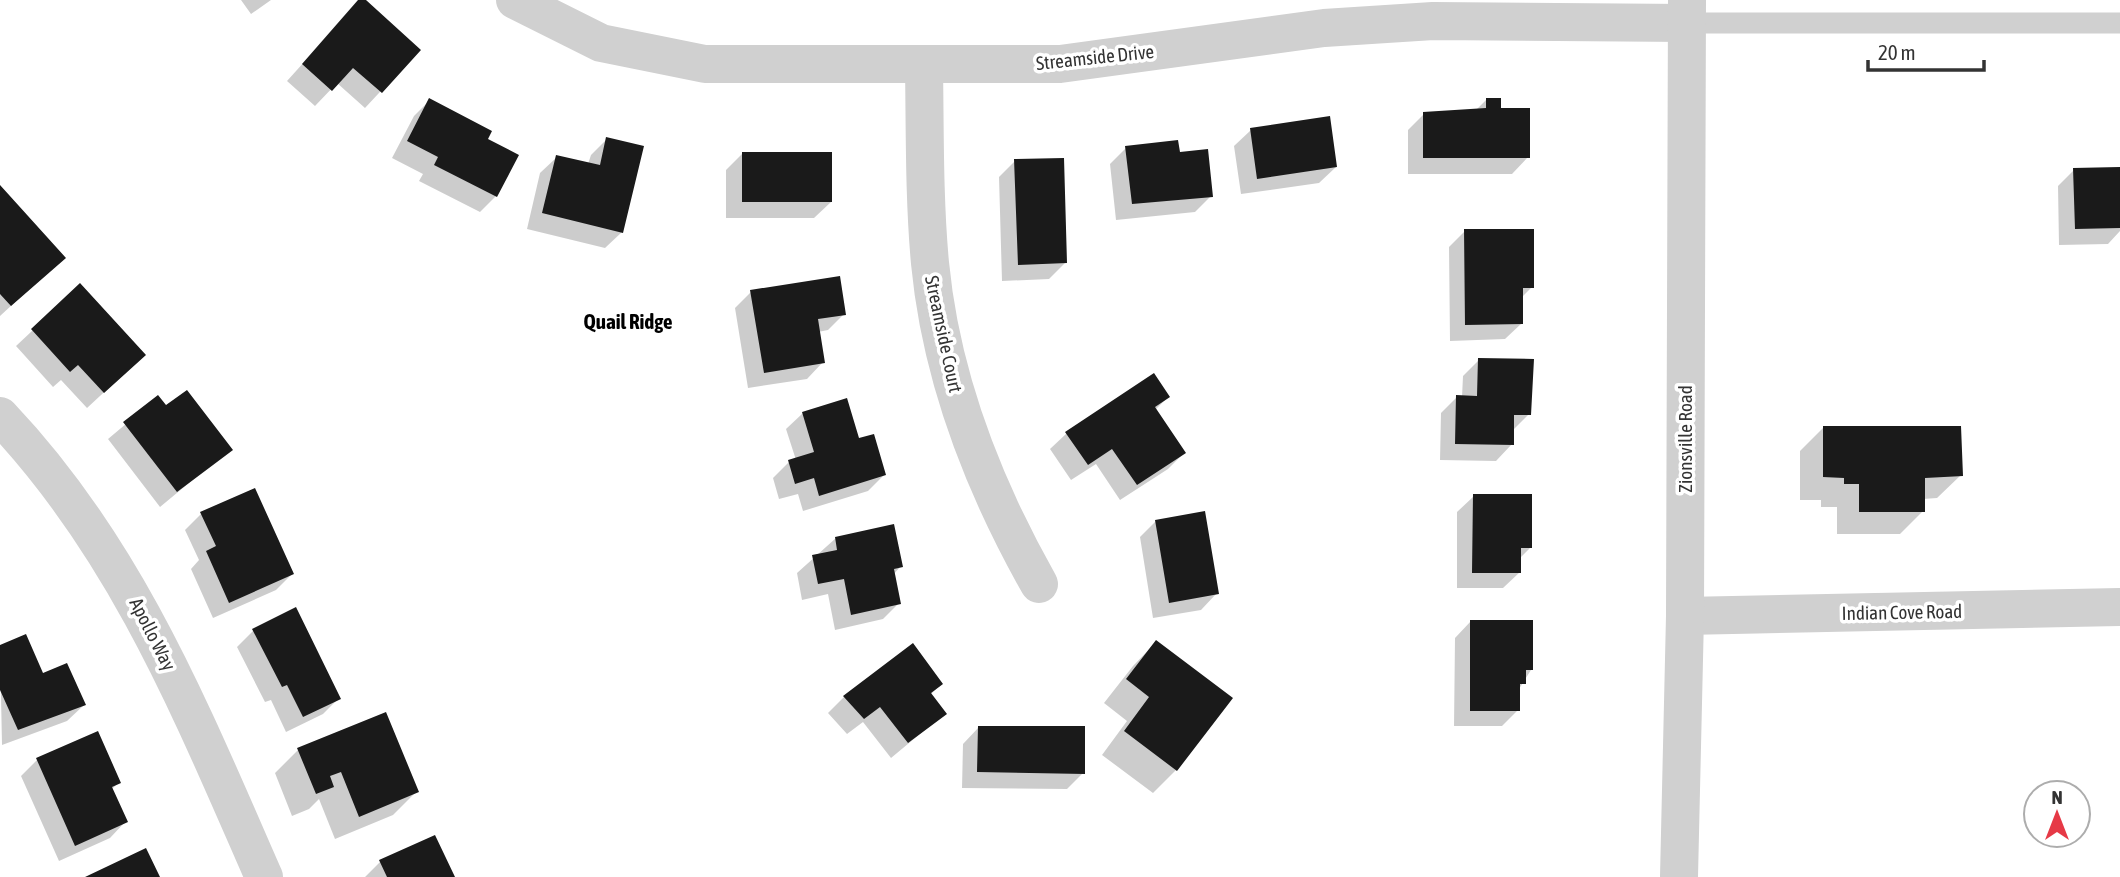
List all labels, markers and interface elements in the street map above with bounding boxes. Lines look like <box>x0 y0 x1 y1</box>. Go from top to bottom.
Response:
scale bar <box>1868 28 1983 72</box>
street label: Streamside Drive <box>1035 40 1155 74</box>
text: 20 m <box>1878 40 1916 64</box>
street label: Streamside Court <box>921 273 967 395</box>
district label: Quail Ridge <box>584 309 672 333</box>
street label: Zionsville Road <box>1674 385 1696 493</box>
street label: Apollo Way <box>125 594 181 674</box>
street label: Indian Cove Road <box>1842 600 1962 624</box>
north arrow <box>2022 779 2092 849</box>
text: N <box>2051 786 2063 808</box>

